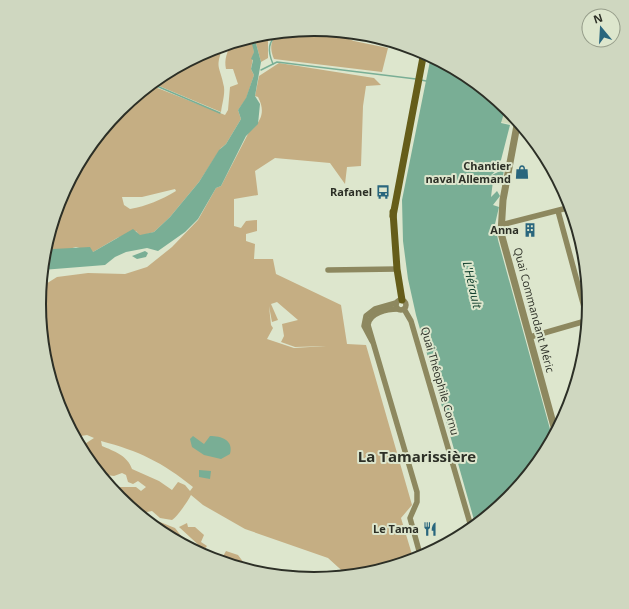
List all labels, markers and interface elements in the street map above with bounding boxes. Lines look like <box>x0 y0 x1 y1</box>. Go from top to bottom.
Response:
north arrow <box>581 8 621 48</box>
text: N <box>591 9 604 27</box>
place label: Chantier naval Allemand <box>426 158 511 186</box>
shop icon: Chantier naval Allemand <box>514 164 530 180</box>
place label: Rafanel <box>330 184 372 199</box>
bus stop icon: Rafanel <box>375 184 391 200</box>
place label: Anna <box>490 222 519 237</box>
building icon: Anna <box>522 222 538 238</box>
street label: Quai Commandant Méric <box>511 246 558 374</box>
water label: L'Hérault <box>459 260 486 311</box>
street label: Quai Théophile Cornu <box>418 325 463 437</box>
district label: La Tamarissière <box>358 446 476 466</box>
place label: Le Tama <box>373 521 419 536</box>
restaurant icon: Le Tama <box>422 521 438 537</box>

